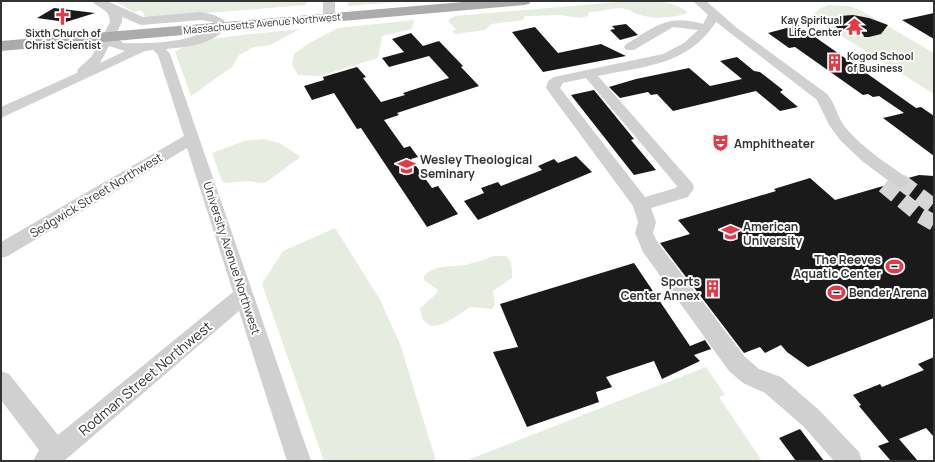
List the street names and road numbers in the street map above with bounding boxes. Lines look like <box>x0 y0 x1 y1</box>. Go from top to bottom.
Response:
street label: Massachusetts Avenue Northwest <box>183 9 341 37</box>
street label: Sedgwick Street Northwest <box>26 148 166 241</box>
street label: University Avenue Northwest <box>199 179 265 337</box>
street label: Rodman Street Northwest <box>74 316 216 439</box>

